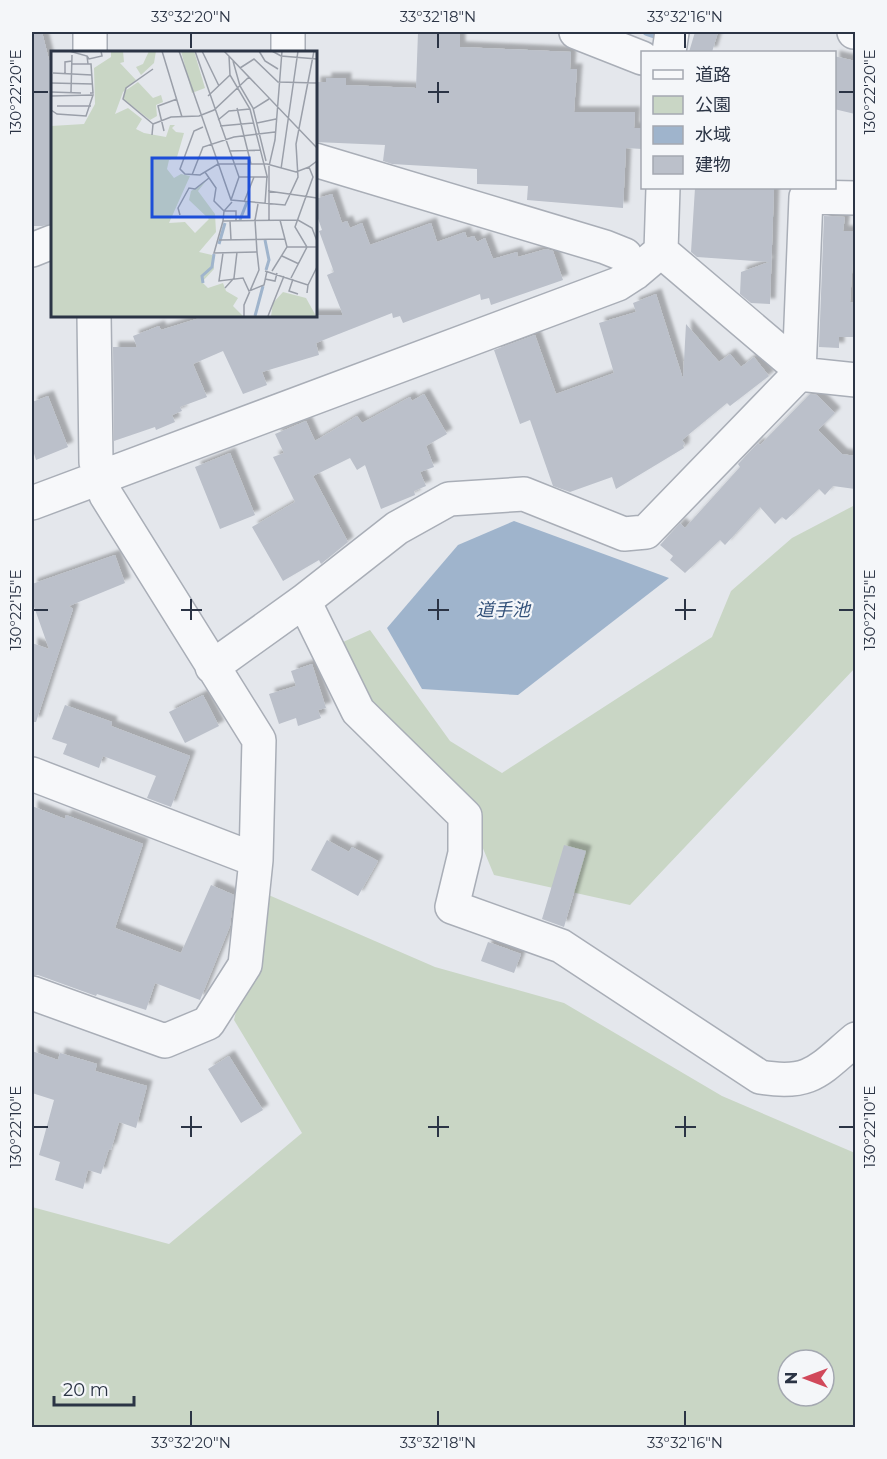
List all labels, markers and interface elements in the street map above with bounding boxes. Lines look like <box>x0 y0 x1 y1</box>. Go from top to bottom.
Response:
text: 33°32'20"N <box>151 7 231 26</box>
text: 33°32'18"N <box>400 7 476 26</box>
text: 33°32'16"N <box>647 7 723 26</box>
text: 130°22'20"E <box>6 49 25 135</box>
text: 130°22'20"E <box>860 49 879 135</box>
inset map <box>51 51 316 316</box>
legend <box>641 51 836 189</box>
text: 道路 <box>695 64 731 86</box>
text: 公園 <box>695 94 731 116</box>
text: 水域 <box>695 124 731 146</box>
text: 建物 <box>695 154 731 176</box>
text: 130°22'15"E <box>6 570 25 650</box>
text: 130°22'15"E <box>860 570 879 650</box>
water label: 道手池 <box>476 599 532 621</box>
text: 130°22'10"E <box>6 1086 25 1168</box>
text: 130°22'10"E <box>860 1086 879 1168</box>
north arrow <box>776 1348 836 1408</box>
scale bar <box>54 1369 134 1407</box>
text: N <box>782 1372 801 1384</box>
text: 20 m <box>63 1379 109 1401</box>
text: 33°32'20"N <box>151 1433 231 1452</box>
text: 33°32'18"N <box>400 1433 476 1452</box>
text: 33°32'16"N <box>647 1433 723 1452</box>

